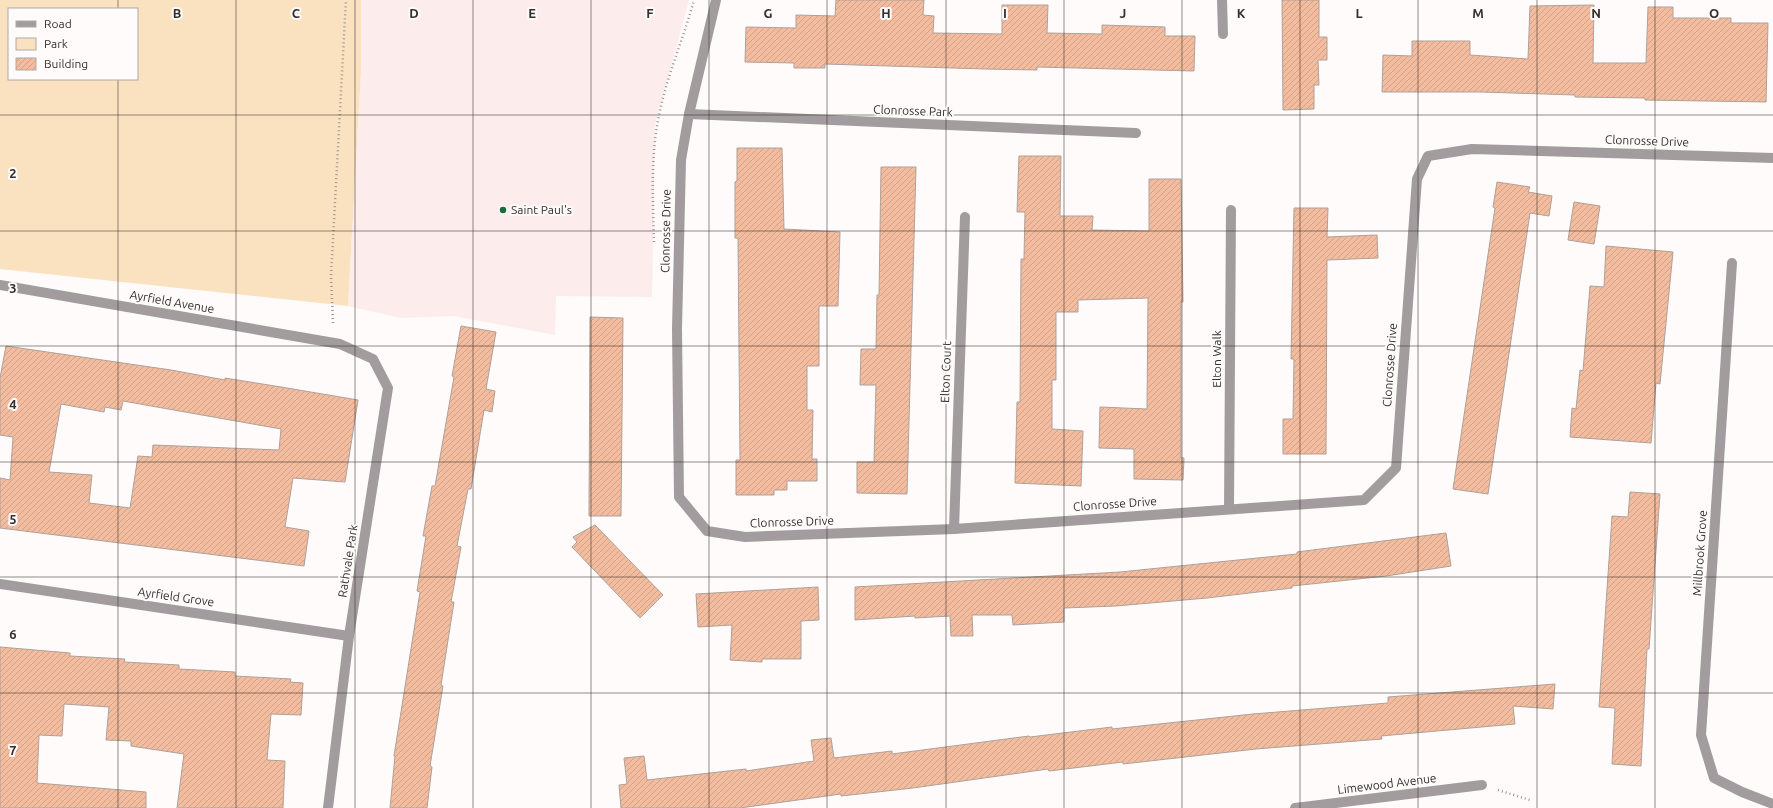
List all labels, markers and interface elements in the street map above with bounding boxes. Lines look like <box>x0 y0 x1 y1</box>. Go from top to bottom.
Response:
text: B <box>173 6 182 20</box>
text: C <box>292 6 301 20</box>
text: D <box>409 6 419 20</box>
text: E <box>528 6 536 20</box>
text: F <box>646 6 654 20</box>
text: G <box>764 6 773 20</box>
text: H <box>881 6 891 20</box>
text: I <box>1003 6 1007 20</box>
text: J <box>1120 6 1126 20</box>
text: K <box>1237 6 1246 20</box>
text: L <box>1355 6 1363 20</box>
text: M <box>1472 6 1484 20</box>
text: N <box>1591 6 1601 20</box>
text: O <box>1709 6 1719 20</box>
legend <box>8 8 138 80</box>
text: Road <box>44 17 72 30</box>
text: Park <box>44 37 68 50</box>
text: Building <box>44 57 88 70</box>
street label: Clonrosse Park <box>873 103 953 118</box>
street label: Clonrosse Drive <box>1605 133 1689 148</box>
text: 2 <box>9 166 17 180</box>
street label: Clonrosse Drive <box>658 189 673 273</box>
place label: Saint Paul's <box>511 203 572 216</box>
marker: Saint Paul's <box>498 205 508 215</box>
text: 3 <box>9 281 17 295</box>
street label: Ayrfield Avenue <box>129 288 215 315</box>
street label: Clonrosse Drive <box>1380 323 1399 407</box>
street label: Elton Walk <box>1210 330 1223 388</box>
street label: Elton Court <box>938 341 953 403</box>
text: 4 <box>9 397 17 411</box>
street label: Clonrosse Drive <box>1073 494 1157 513</box>
street label: Millbrook Grove <box>1690 510 1709 596</box>
text: 5 <box>9 512 17 526</box>
street label: Clonrosse Drive <box>750 514 834 529</box>
street label: Rathvale Park <box>335 524 360 598</box>
street label: Ayrfield Grove <box>137 585 215 608</box>
text: 6 <box>9 627 17 641</box>
text: 7 <box>9 743 17 757</box>
street label: Limewood Avenue <box>1337 771 1437 796</box>

